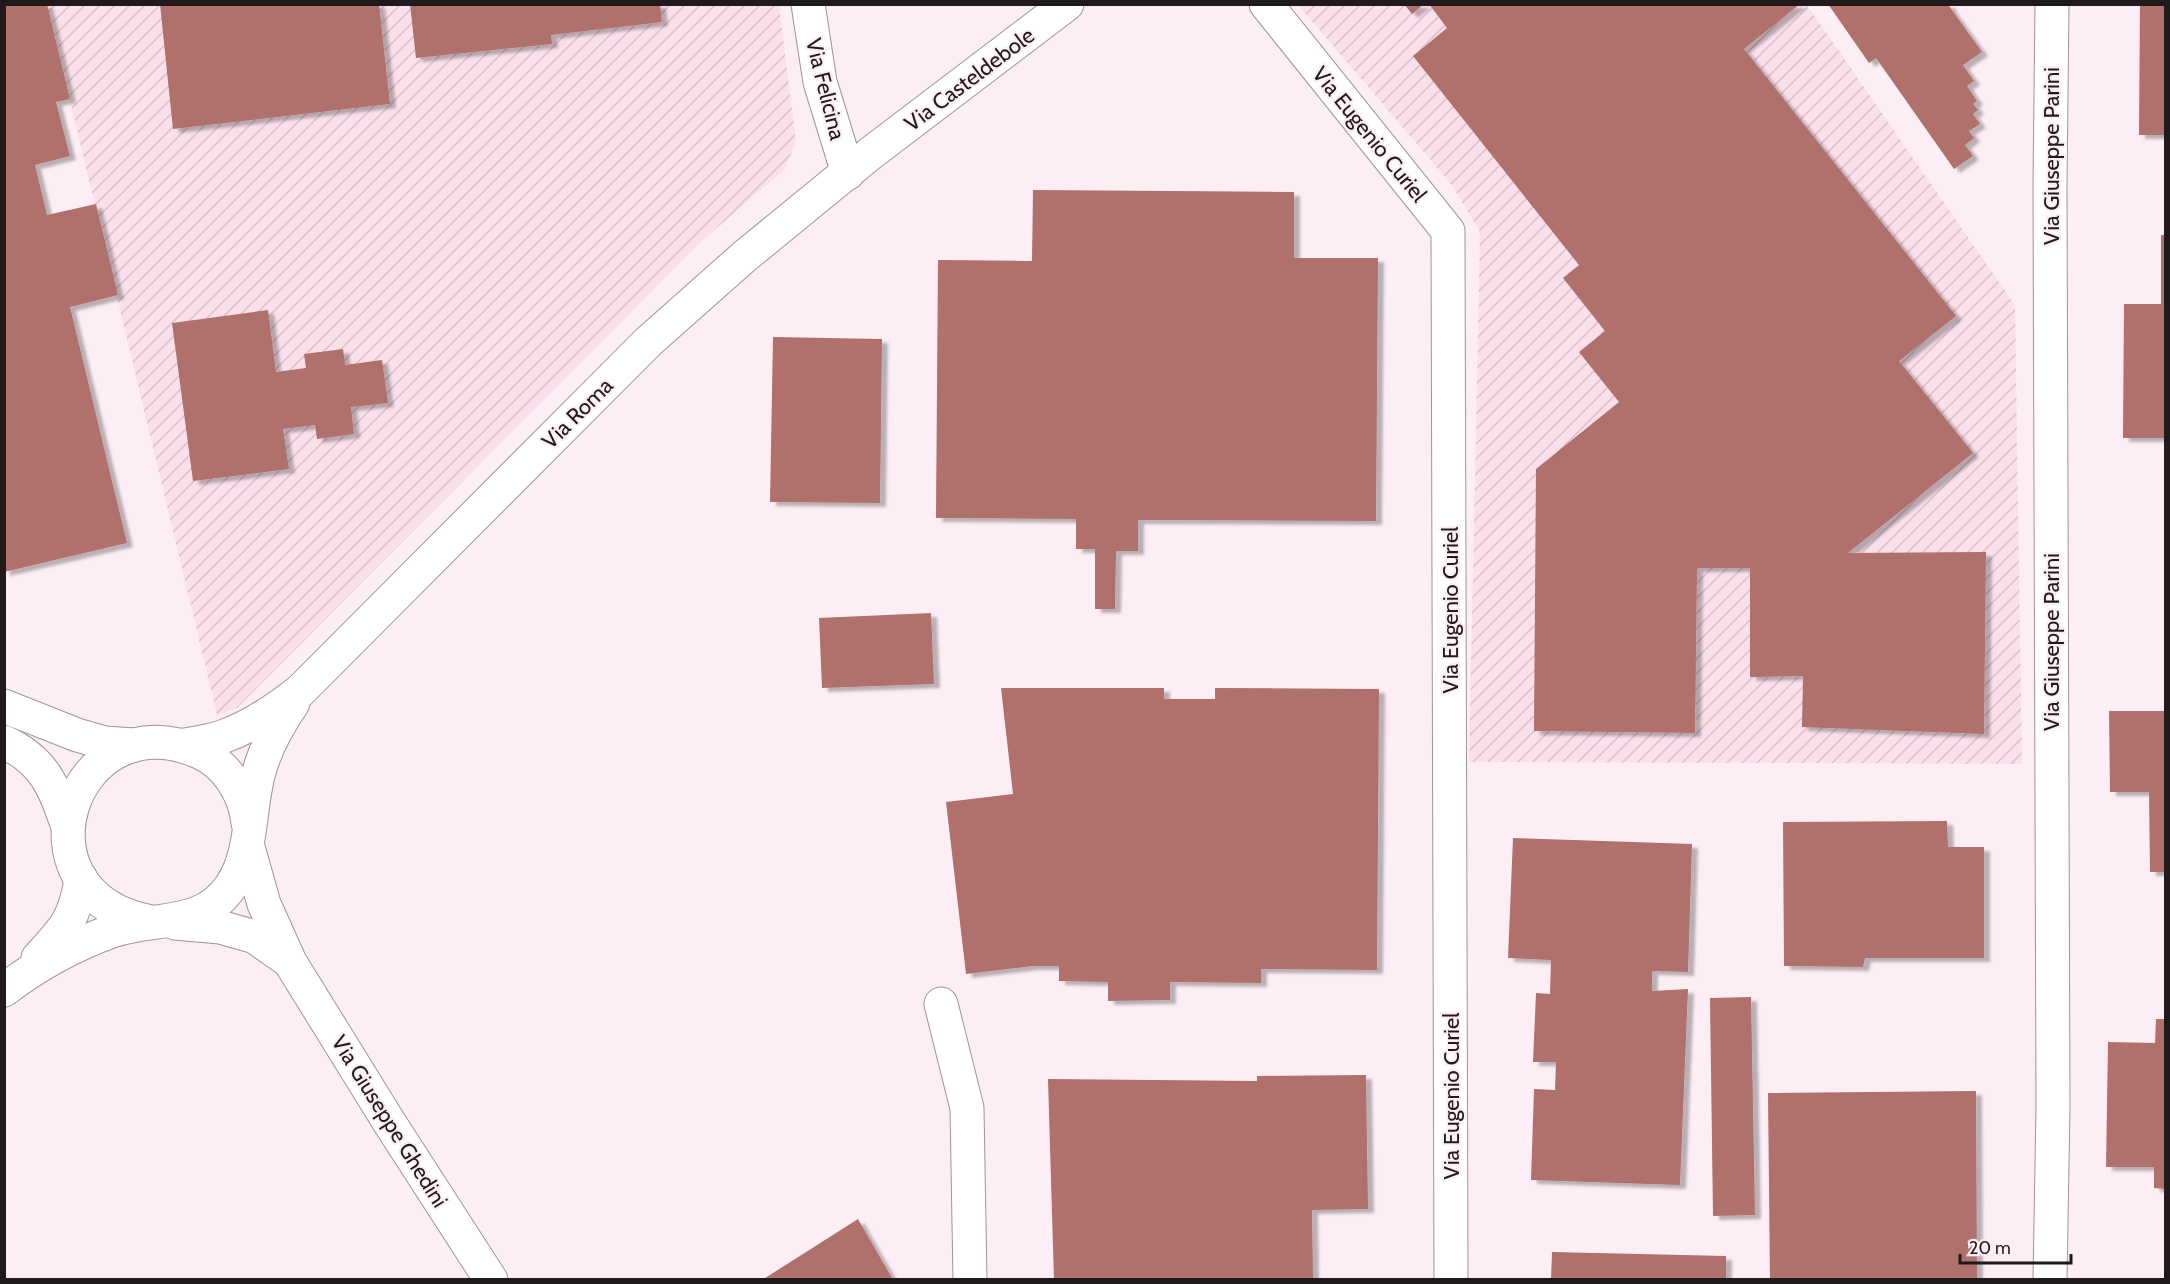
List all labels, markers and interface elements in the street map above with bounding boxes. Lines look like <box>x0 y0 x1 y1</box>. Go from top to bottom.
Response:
street label: Via Casteldebole <box>899 22 1040 137</box>
street label: Via Felicina <box>800 36 851 143</box>
street label: Via Eugenio Curiel <box>1307 61 1433 208</box>
street label: Via Giuseppe Parini <box>2038 67 2065 245</box>
street label: Via Roma <box>536 372 619 454</box>
street label: Via Eugenio Curiel <box>1437 526 1464 693</box>
street label: Via Giuseppe Parini <box>2038 553 2065 731</box>
street label: Via Eugenio Curiel <box>1438 1012 1465 1179</box>
street label: Via Giuseppe Ghedini <box>326 1030 454 1212</box>
scale bar <box>1960 1227 2071 1265</box>
text: 20 m <box>1969 1237 2011 1259</box>

